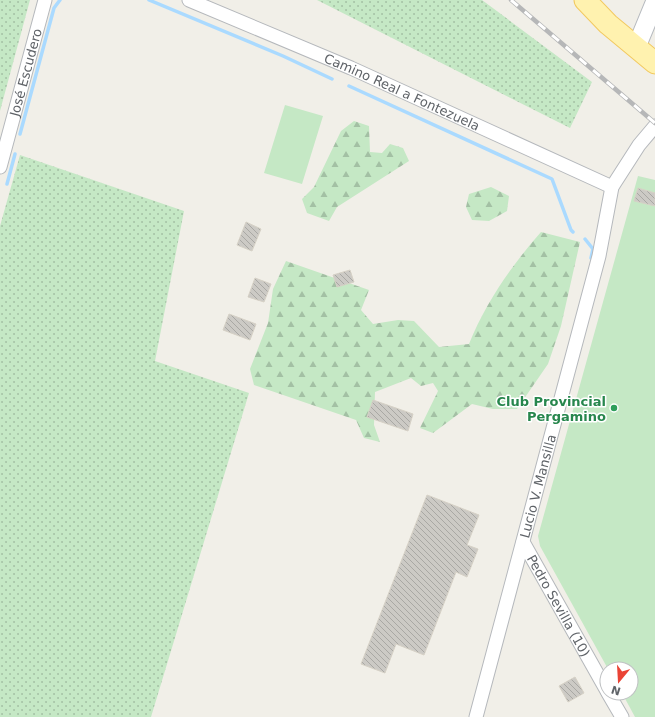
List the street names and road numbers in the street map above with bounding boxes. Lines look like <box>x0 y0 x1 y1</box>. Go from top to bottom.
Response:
street label: José Escudero <box>6 27 45 119</box>
street label: Camino Real a Fontezuela <box>322 50 482 133</box>
street label: Lucio V. Mansilla <box>517 433 559 540</box>
street label: Pedro Sevilla (10) <box>524 552 593 659</box>

